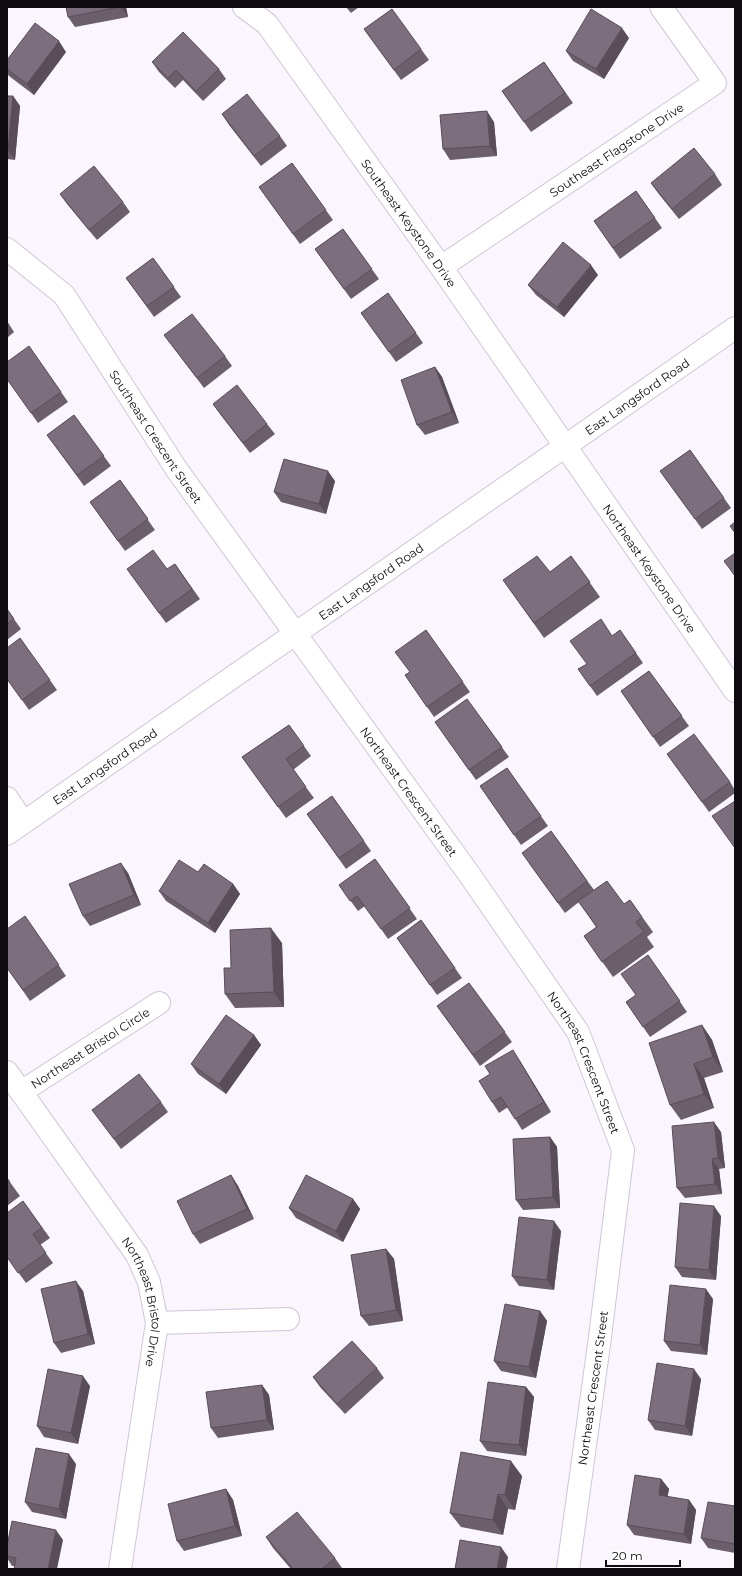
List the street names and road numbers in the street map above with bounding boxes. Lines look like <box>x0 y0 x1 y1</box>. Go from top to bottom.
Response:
street label: Southeast Flagstone Drive <box>546 99 686 200</box>
street label: Southeast Keystone Drive <box>358 156 460 290</box>
street label: East Langsford Road <box>582 355 692 438</box>
street label: Southeast Crescent Street <box>107 367 206 506</box>
street label: Northeast Keystone Drive <box>600 501 700 635</box>
street label: East Langsford Road <box>315 540 426 623</box>
street label: East Langsford Road <box>49 724 160 808</box>
street label: Northeast Crescent Street <box>357 724 461 859</box>
street label: Northeast Crescent Street <box>545 988 624 1136</box>
street label: Northeast Bristol Circle <box>28 1004 152 1091</box>
street label: Northeast Bristol Drive <box>119 1234 165 1368</box>
street label: Northeast Crescent Street <box>575 1310 611 1466</box>

